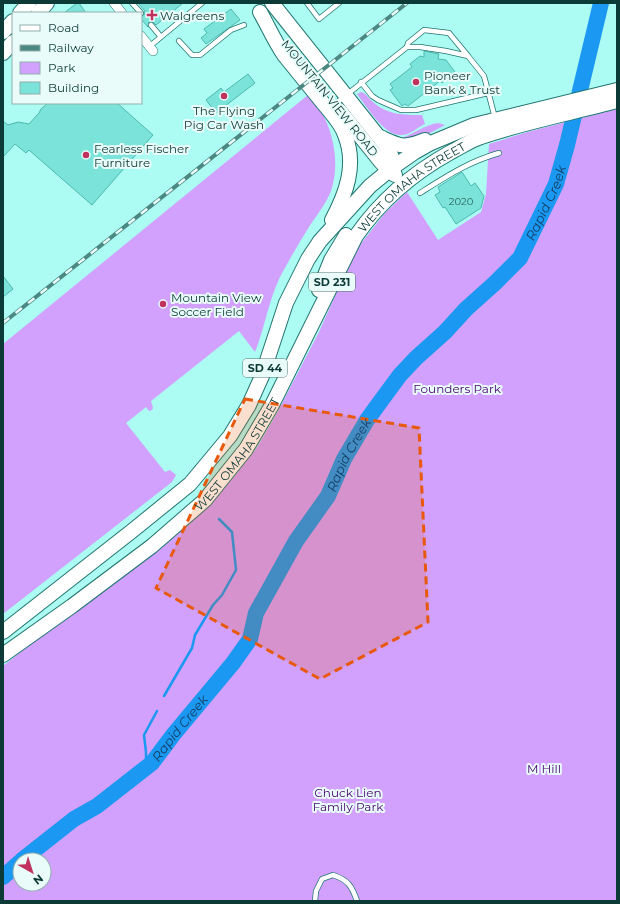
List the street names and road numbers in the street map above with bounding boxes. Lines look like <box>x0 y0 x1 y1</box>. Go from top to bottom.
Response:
street label: MOUNTAIN VIEW ROAD <box>278 37 382 159</box>
street label: WEST OMAHA STREET <box>354 138 468 235</box>
road number: SD 231 <box>309 273 355 291</box>
road number: SD 44 <box>243 359 287 377</box>
street label: WEST OMAHA STREET <box>191 395 282 513</box>

